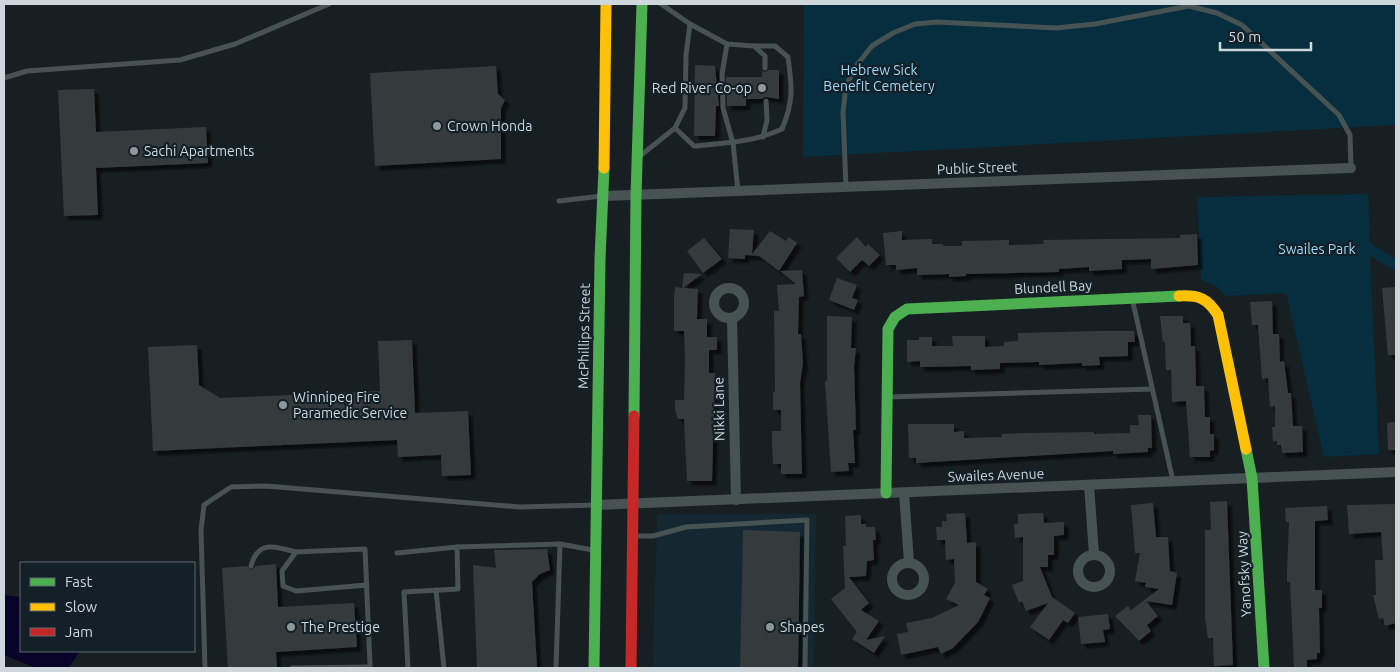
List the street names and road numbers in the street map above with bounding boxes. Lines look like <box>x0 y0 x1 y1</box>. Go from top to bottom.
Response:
street label: Public Street <box>937 159 1018 177</box>
street label: Blundell Bay <box>1014 277 1093 297</box>
street label: McPhillips Street <box>575 283 593 389</box>
street label: Nikki Lane <box>710 377 728 441</box>
street label: Swailes Avenue <box>947 465 1045 485</box>
street label: Yanofsky Way <box>1234 530 1254 617</box>

